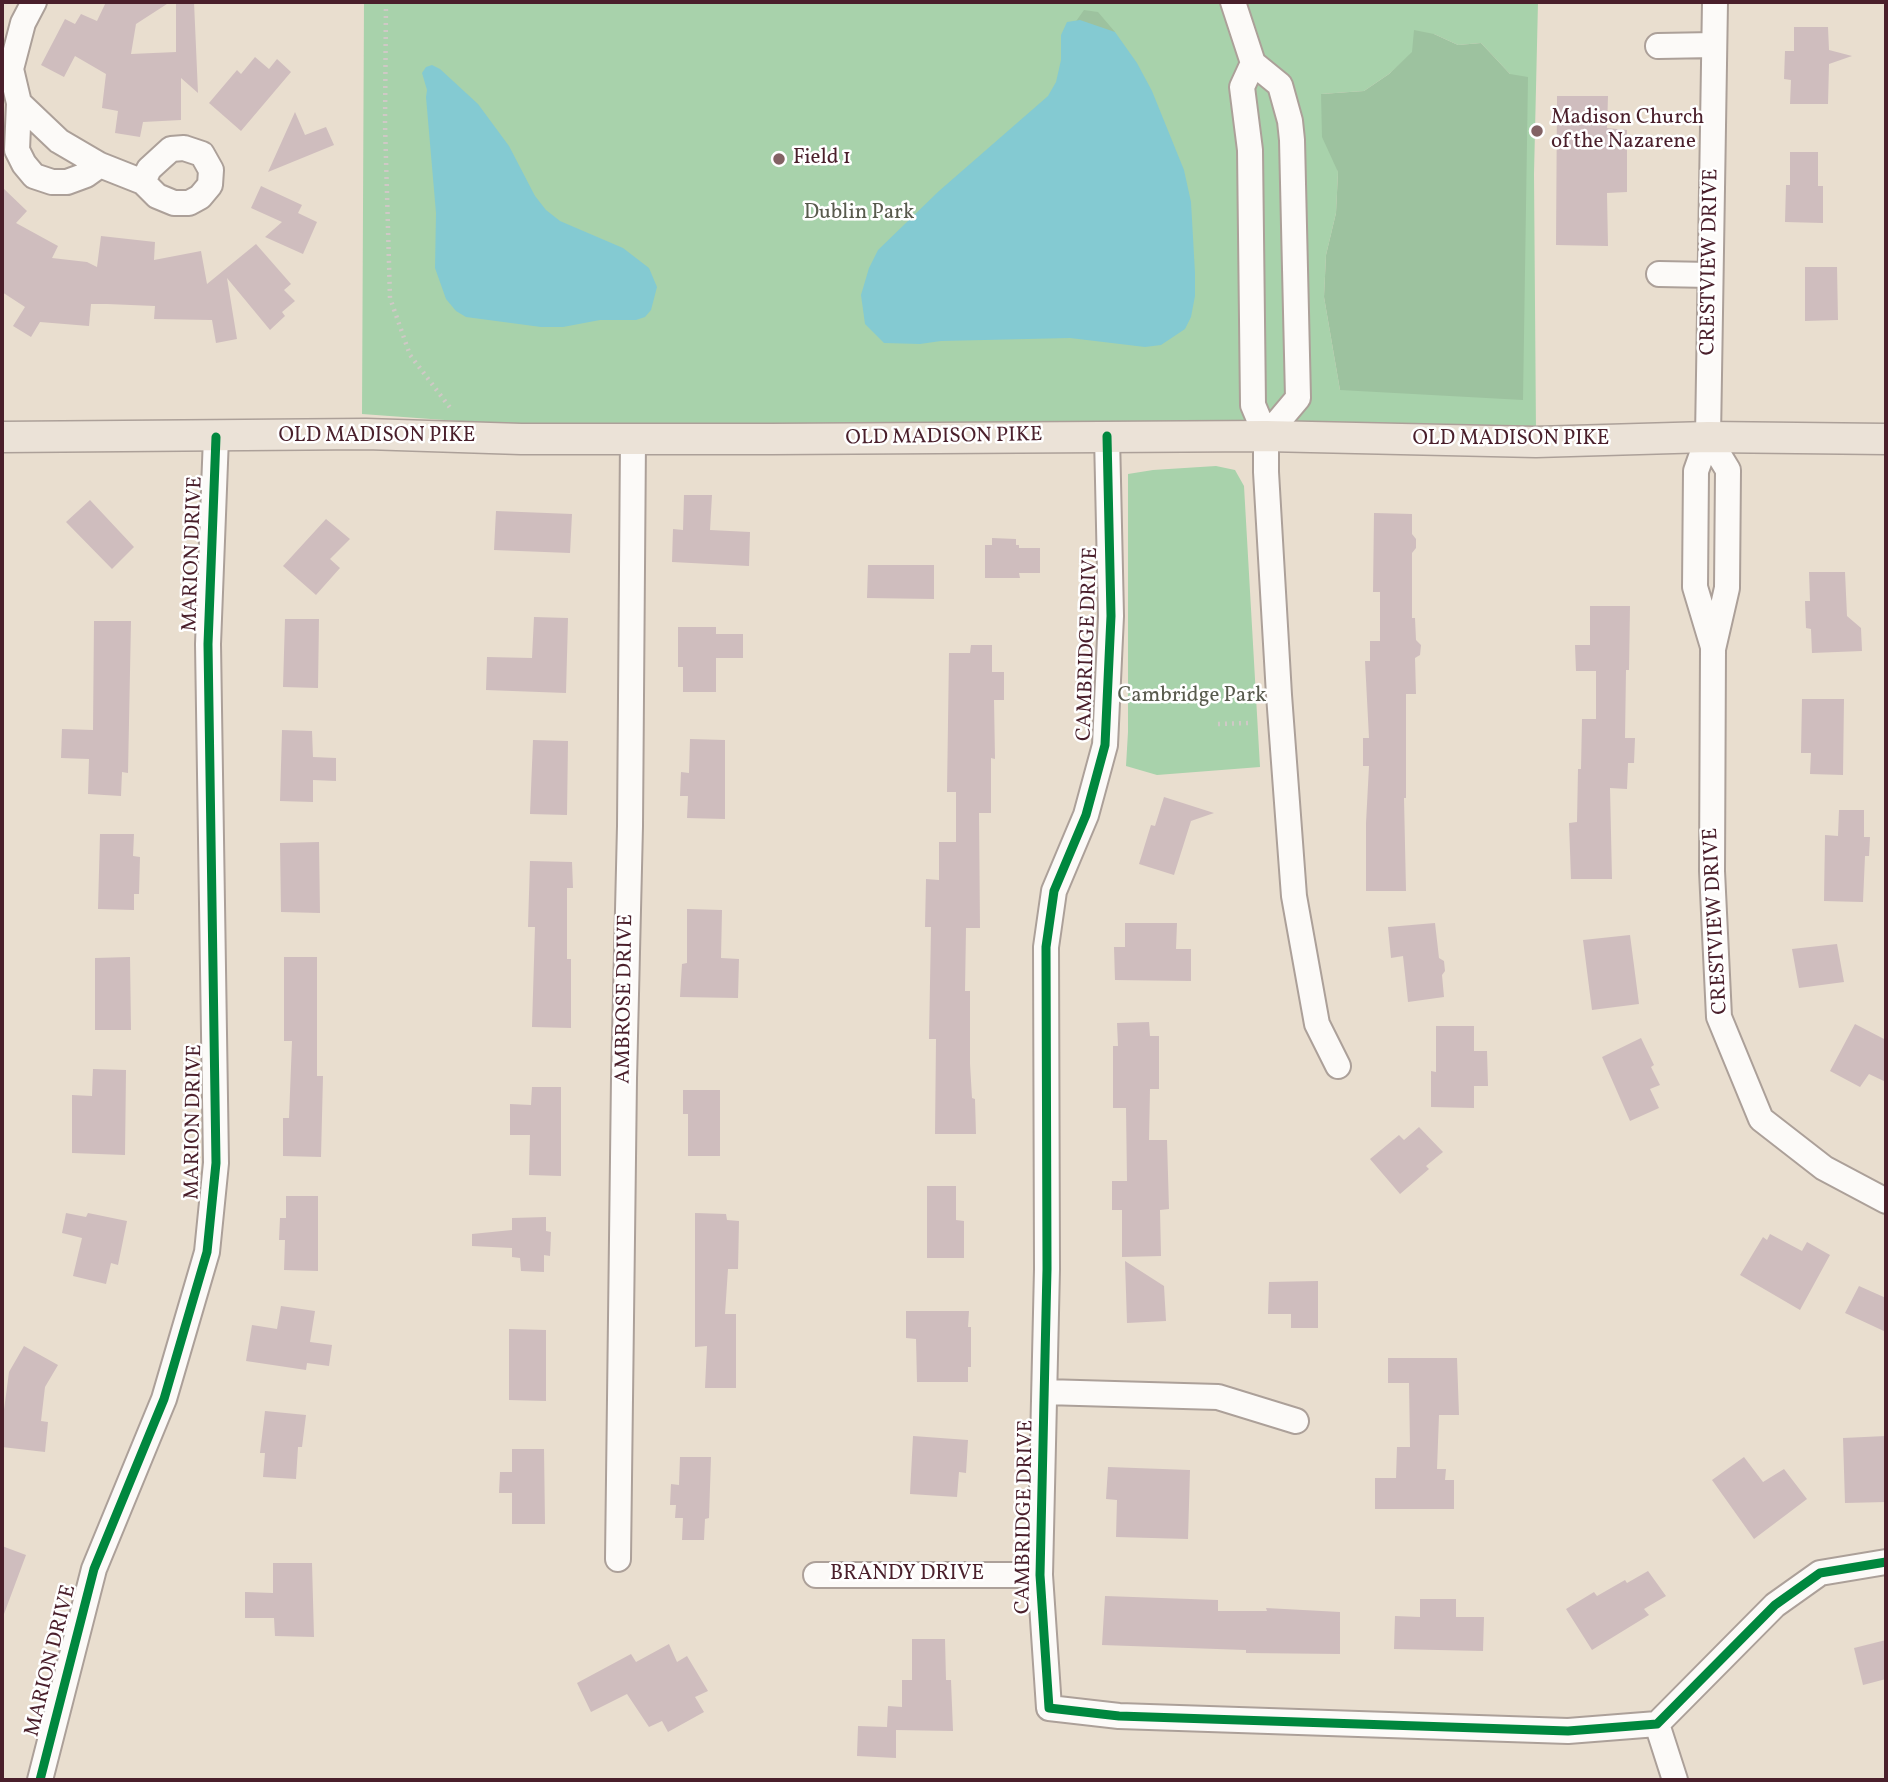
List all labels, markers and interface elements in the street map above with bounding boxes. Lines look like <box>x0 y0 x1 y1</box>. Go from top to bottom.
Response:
place label: Madison Church of the Nazarene <box>1551 106 1704 156</box>
marker: Madison Church of the Nazarene <box>1529 123 1545 139</box>
place label: Field 1 <box>793 146 851 172</box>
marker: Field 1 <box>771 151 787 167</box>
street label: CRESTVIEW DRIVE <box>1697 168 1725 356</box>
park label: Dublin Park <box>804 201 914 227</box>
street label: OLD MADISON PIKE <box>279 424 475 450</box>
street label: OLD MADISON PIKE <box>845 424 1043 452</box>
street label: OLD MADISON PIKE <box>1413 427 1609 453</box>
street label: MARION DRIVE <box>179 476 209 632</box>
street label: CAMBRIDGE DRIVE <box>1073 547 1105 741</box>
park label: Cambridge Park <box>1118 684 1266 710</box>
street label: CRESTVIEW DRIVE <box>1700 827 1734 1015</box>
street label: AMBROSE DRIVE <box>612 914 640 1084</box>
street label: MARION DRIVE <box>181 1044 209 1200</box>
street label: CAMBRIDGE DRIVE <box>1012 1420 1040 1614</box>
street label: BRANDY DRIVE <box>830 1562 984 1588</box>
street label: MARION DRIVE <box>21 1583 83 1739</box>

